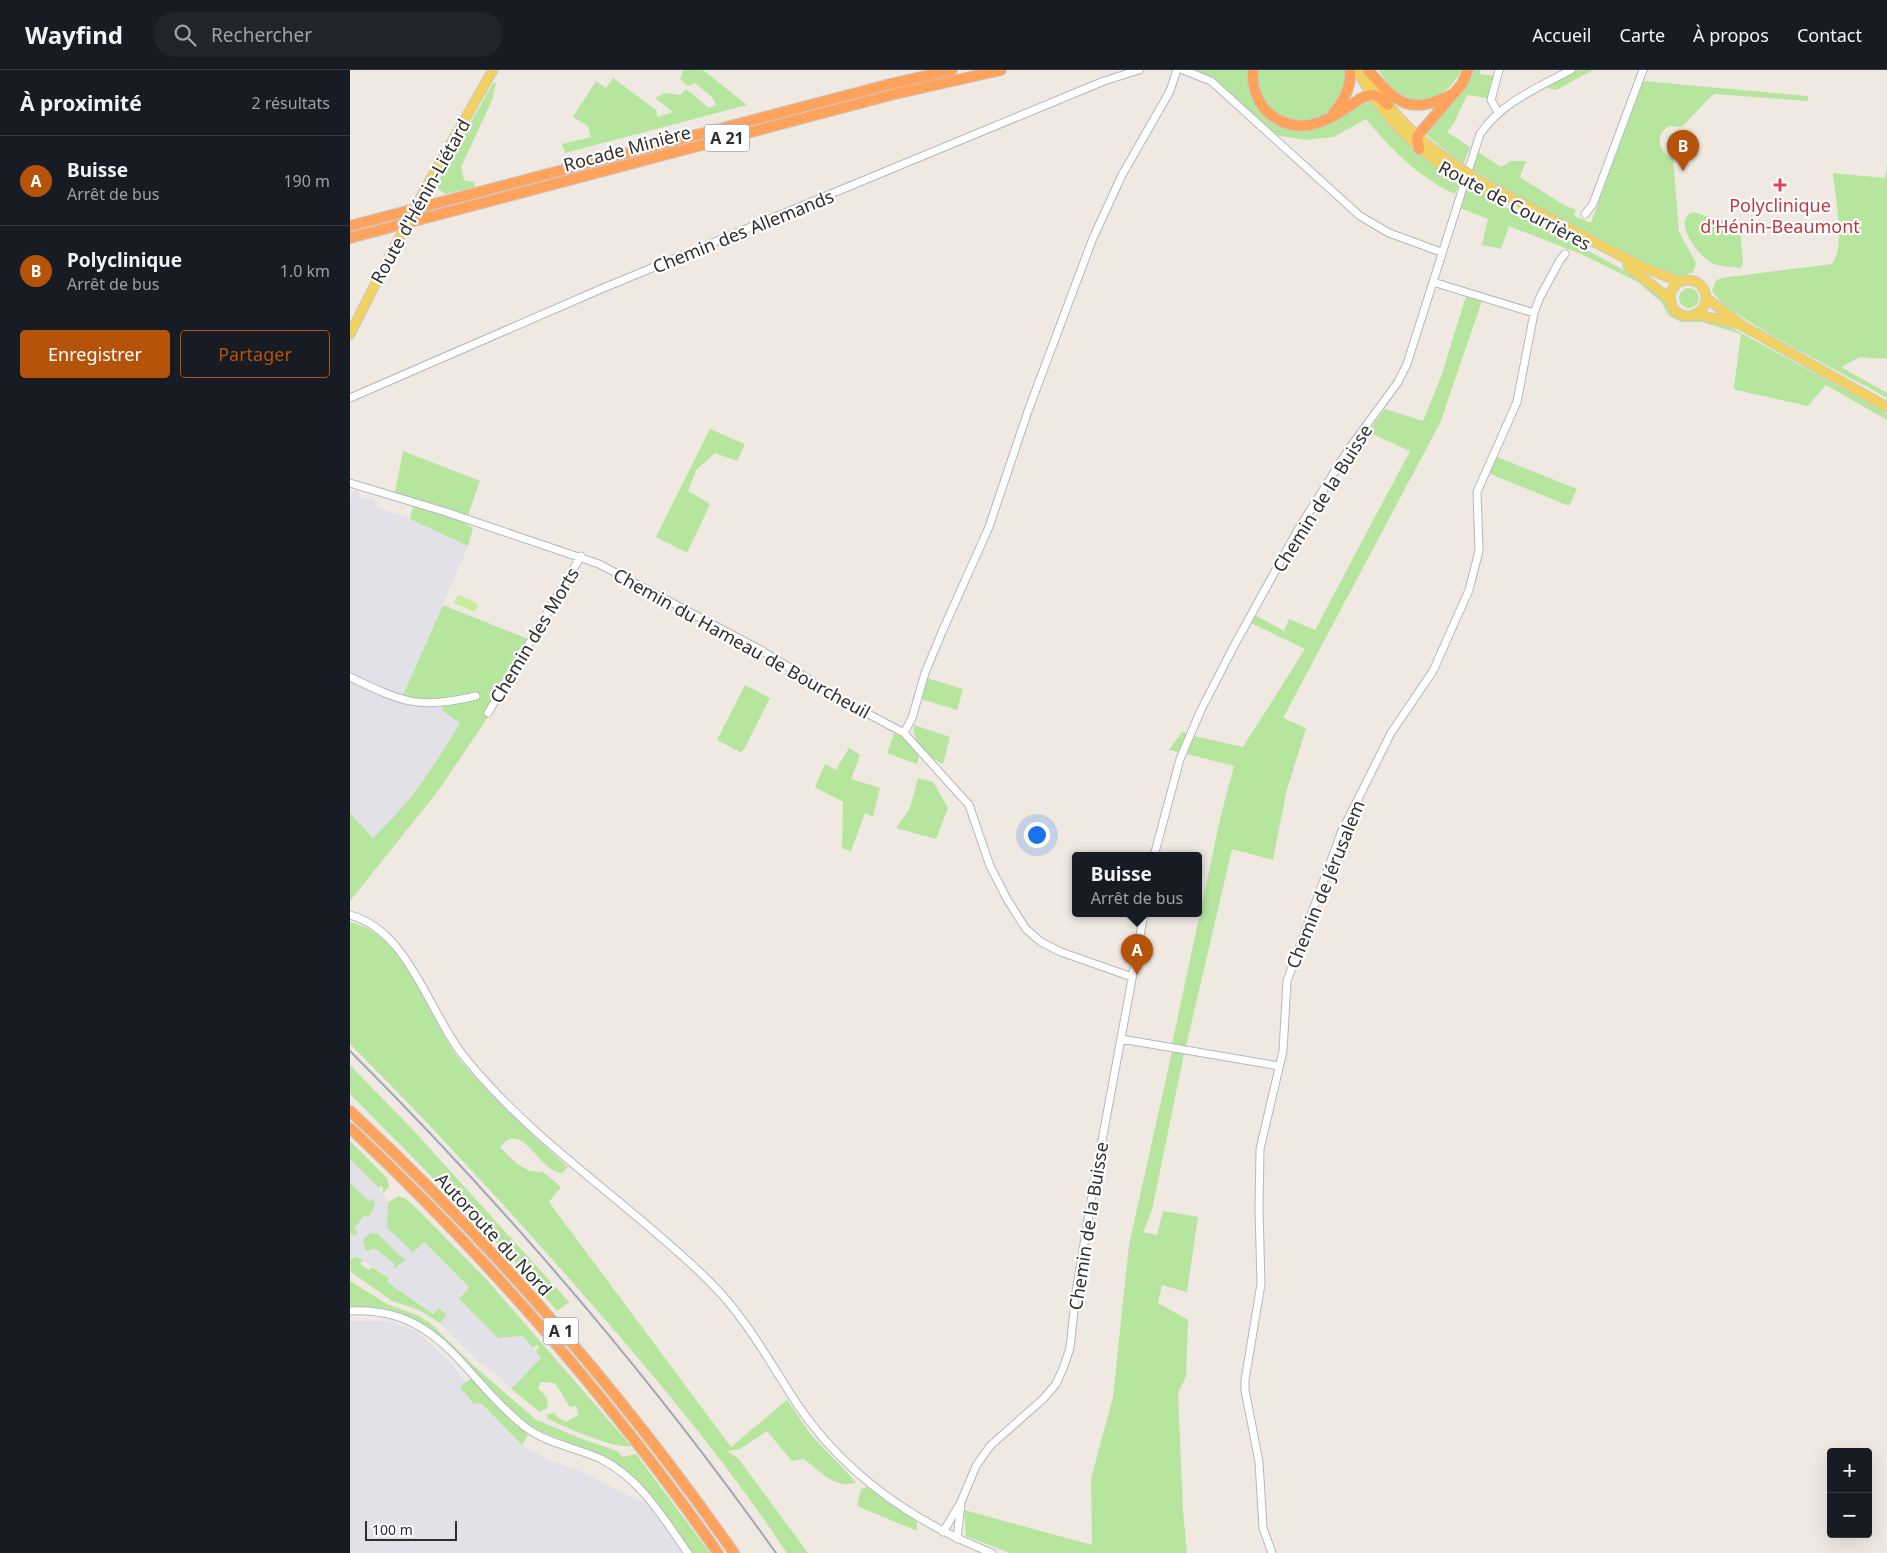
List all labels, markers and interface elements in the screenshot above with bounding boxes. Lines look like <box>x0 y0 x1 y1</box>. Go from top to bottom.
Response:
search box <box>153 12 503 57</box>
text: Wayfind <box>25 18 123 51</box>
icon: search <box>171 21 199 49</box>
text: Rechercher <box>211 22 312 48</box>
text: Accueil <box>1532 23 1592 47</box>
text: Carte <box>1620 23 1665 47</box>
text: À propos <box>1693 23 1769 47</box>
text: Contact <box>1797 23 1862 47</box>
text: À proximité <box>20 89 142 117</box>
text: 2 résultats <box>252 92 330 114</box>
street label: Route d'Hénin-Liétard <box>365 114 475 288</box>
street label: Rocade Minière <box>561 119 693 177</box>
road number: A 21 <box>704 124 750 152</box>
pin: B <box>1667 130 1699 171</box>
street label: Route de Courrières <box>1435 155 1595 255</box>
text: Buisse <box>67 157 128 183</box>
text: A <box>30 170 42 192</box>
text: 190 m <box>283 170 330 192</box>
marker: Polyclinique d'Hénin-Beaumont <box>1773 178 1787 192</box>
text: Arrêt de bus <box>67 183 160 205</box>
street label: Chemin des Allemands <box>649 184 837 278</box>
place label: Polyclinique d'Hénin-Beaumont <box>1700 193 1860 238</box>
text: Polyclinique <box>67 247 182 273</box>
text: B <box>31 260 41 282</box>
text: 1.0 km <box>280 260 330 282</box>
text: Arrêt de bus <box>67 273 160 295</box>
button: Enregistrer <box>20 330 170 378</box>
button: Partager <box>180 330 330 378</box>
street label: Chemin de la Buisse <box>1267 420 1377 576</box>
street label: Chemin du Hameau de Bourcheuil <box>609 562 875 724</box>
street label: Chemin des Morts <box>484 563 584 707</box>
street label: Chemin de Jérusalem <box>1280 796 1370 972</box>
your location <box>1024 822 1050 848</box>
popup <box>1072 852 1202 917</box>
text: Buisse <box>1091 861 1152 887</box>
text: Arrêt de bus <box>1091 887 1183 909</box>
pin: A <box>1121 934 1153 975</box>
street label: Chemin de la Buisse <box>1063 1140 1113 1312</box>
street label: Autoroute du Nord <box>431 1167 557 1301</box>
road number: A 1 <box>544 1318 578 1344</box>
map controls <box>1827 1448 1872 1538</box>
button: + <box>1827 1448 1872 1493</box>
button: − <box>1827 1493 1872 1538</box>
scale bar <box>365 1518 458 1541</box>
text: 100 m <box>372 1520 413 1539</box>

